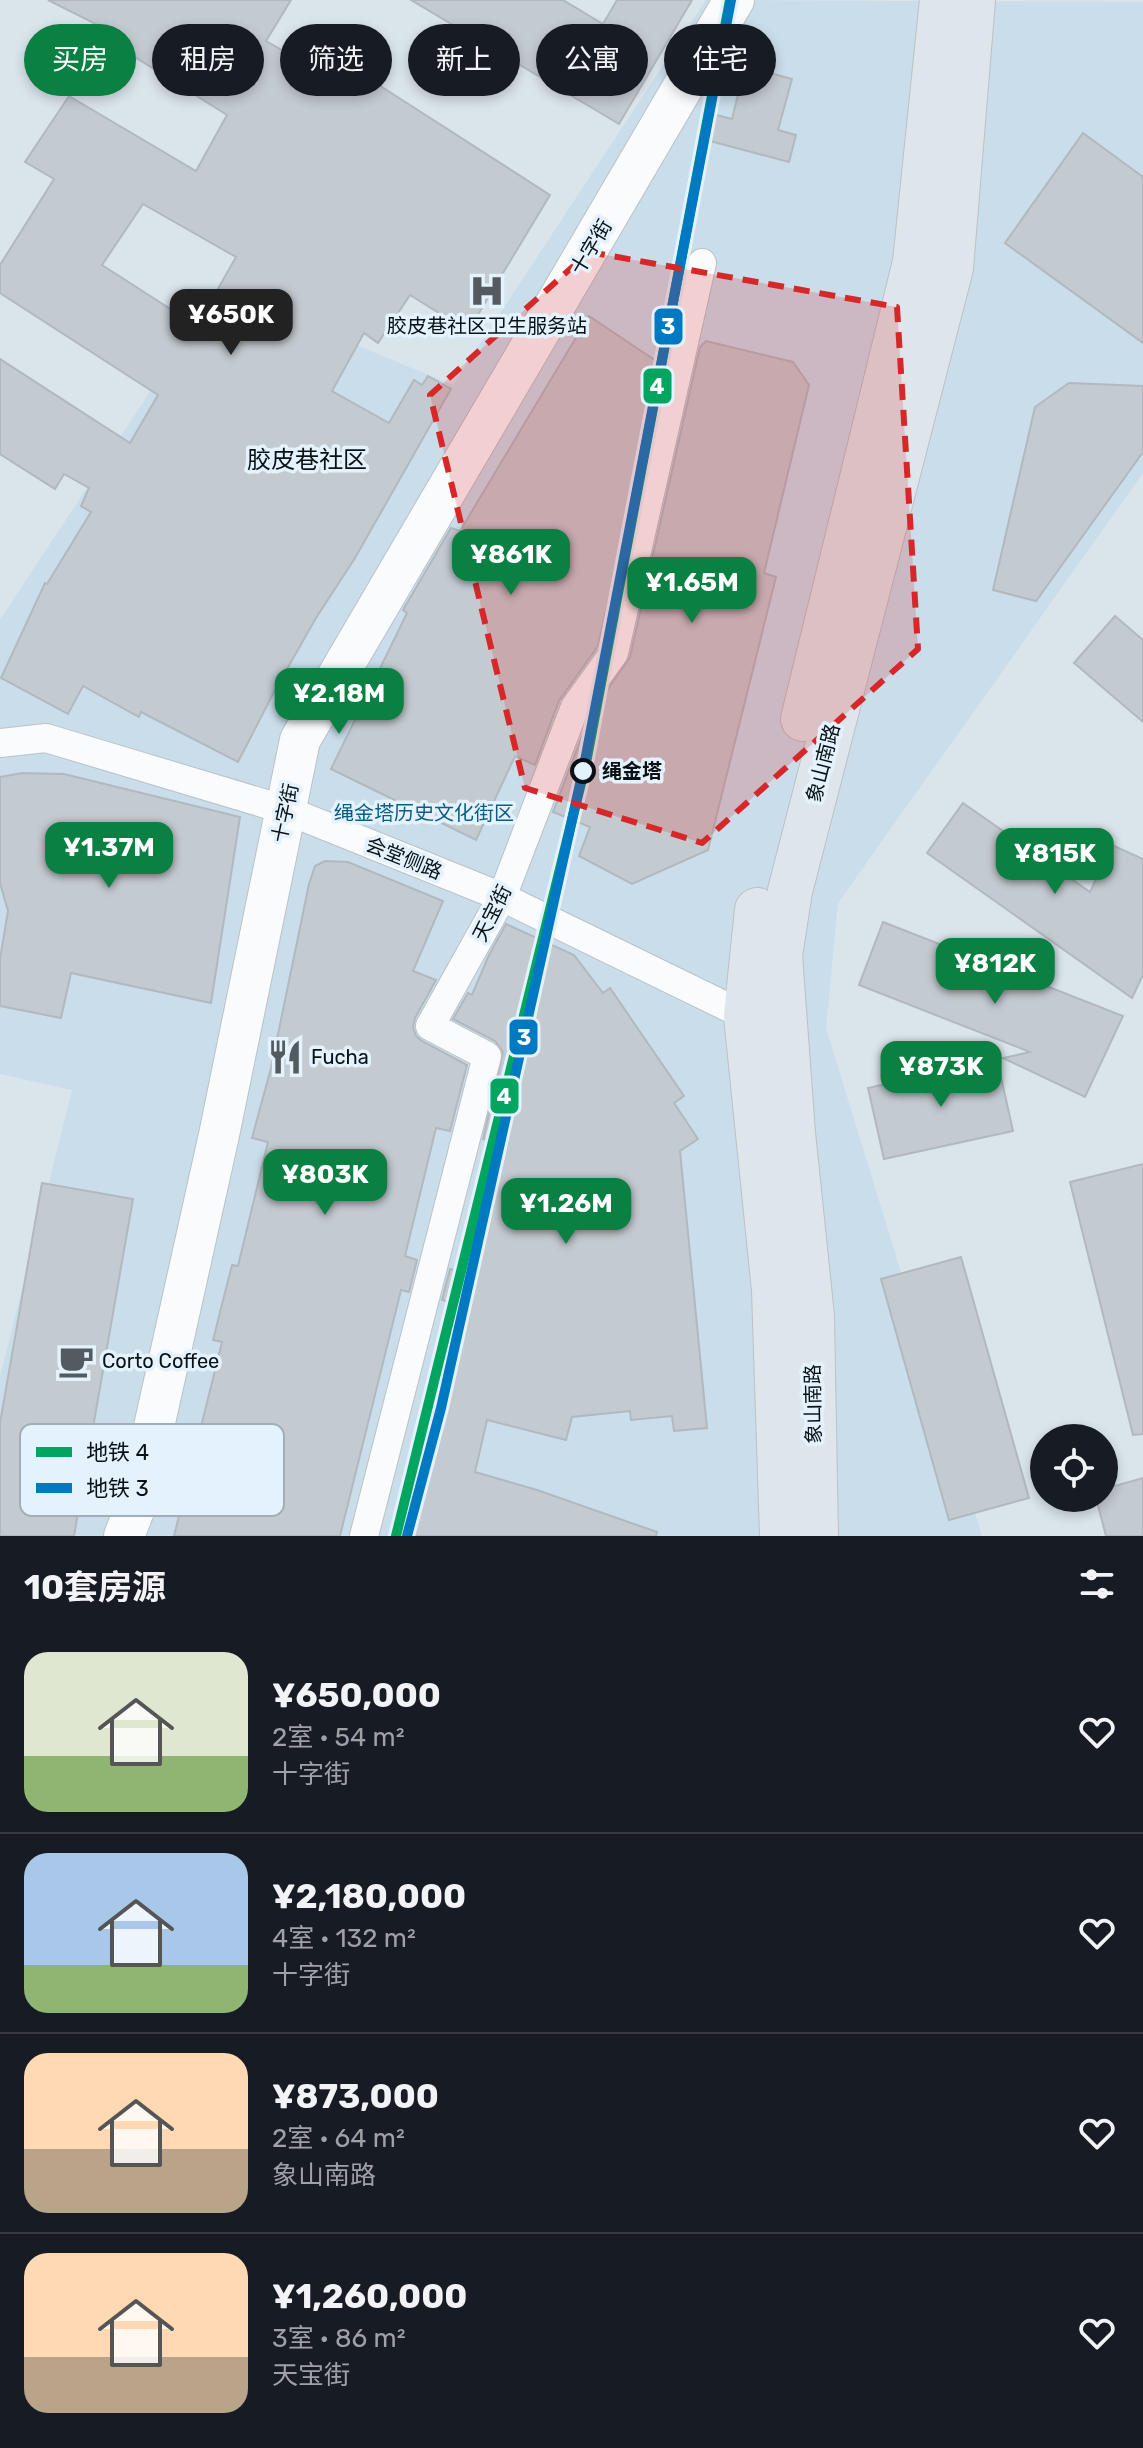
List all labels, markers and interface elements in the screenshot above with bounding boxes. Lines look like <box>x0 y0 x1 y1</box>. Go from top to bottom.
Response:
chip: 买房 <box>24 24 136 96</box>
chip: 租房 <box>152 24 264 96</box>
chip: 筛选 <box>280 24 392 96</box>
chip: 新上 <box>408 24 520 96</box>
chip: 公寓 <box>536 24 648 96</box>
chip: 住宅 <box>664 24 776 96</box>
street label: 十字街 <box>565 215 617 279</box>
hospital icon: 胶皮巷社区卫生服务站 <box>468 272 506 310</box>
pin: ¥650K <box>175 289 287 357</box>
text: ¥650K <box>188 299 274 330</box>
line badge: 3 <box>653 307 684 346</box>
text: 3 <box>661 313 675 340</box>
place label: 胶皮巷社区卫生服务站 <box>387 314 587 338</box>
line badge: 4 <box>642 367 673 405</box>
text: 4 <box>649 373 665 400</box>
district label: 胶皮巷社区 <box>247 446 367 474</box>
pin: ¥861K <box>455 529 567 597</box>
text: ¥861K <box>470 539 552 570</box>
pin: ¥1.65M <box>627 557 757 625</box>
text: ¥1.65M <box>645 567 739 598</box>
pin: ¥2.18M <box>274 668 404 736</box>
text: ¥2.18M <box>293 678 385 709</box>
street label: 象山南路 <box>802 721 844 805</box>
marker: 绳金塔 <box>571 759 595 783</box>
place label: 绳金塔 <box>602 759 662 783</box>
street label: 十字街 <box>267 781 303 845</box>
park label: 绳金塔历史文化街区 <box>334 801 514 825</box>
pin: ¥1.37M <box>44 822 174 890</box>
pin: ¥815K <box>999 828 1111 896</box>
text: ¥1.37M <box>63 832 155 863</box>
street label: 会堂侧路 <box>362 832 446 884</box>
text: ¥815K <box>1014 838 1096 869</box>
street label: 天宝街 <box>468 881 516 945</box>
pin: ¥812K <box>939 938 1051 1006</box>
text: ¥812K <box>954 948 1036 979</box>
line badge: 3 <box>508 1018 539 1056</box>
text: 3 <box>517 1024 531 1051</box>
restaurant icon: Fucha <box>266 1038 304 1076</box>
pin: ¥873K <box>885 1041 997 1109</box>
place label: Fucha <box>311 1045 369 1069</box>
text: ¥873K <box>899 1051 983 1082</box>
line badge: 4 <box>489 1077 520 1115</box>
text: 4 <box>496 1083 512 1110</box>
pin: ¥803K <box>269 1149 381 1217</box>
text: ¥803K <box>281 1159 369 1190</box>
pin: ¥1.26M <box>501 1178 631 1246</box>
text: ¥1.26M <box>519 1188 613 1219</box>
cafe icon: Corto Coffee <box>57 1342 95 1380</box>
place label: Corto Coffee <box>102 1349 219 1373</box>
street label: 象山南路 <box>800 1364 826 1444</box>
legend <box>20 1424 284 1516</box>
map controls <box>1030 1424 1118 1512</box>
button: locate <box>1030 1424 1118 1512</box>
text: 地铁 4 <box>86 1439 149 1466</box>
text: 地铁 3 <box>86 1475 149 1502</box>
icon: filters <box>1075 1562 1119 1606</box>
text: 10套房源 <box>24 1567 166 1608</box>
text: ¥650,000 <box>272 1675 441 1716</box>
icon: home <box>88 1684 184 1780</box>
icon: heart <box>1075 1710 1119 1754</box>
text: 2室 · 54 m² <box>272 1722 405 1753</box>
text: 十字街 <box>272 1759 350 1790</box>
text: ¥2,180,000 <box>272 1876 466 1917</box>
icon: home <box>88 1885 184 1981</box>
icon: heart <box>1075 1911 1119 1955</box>
text: 4室 · 132 m² <box>272 1923 416 1954</box>
text: 十字街 <box>272 1960 350 1991</box>
text: ¥873,000 <box>272 2076 439 2117</box>
icon: home <box>88 2085 184 2181</box>
icon: heart <box>1075 2111 1119 2155</box>
text: 2室 · 64 m² <box>272 2123 405 2154</box>
text: 象山南路 <box>272 2160 376 2191</box>
text: ¥1,260,000 <box>272 2276 467 2317</box>
icon: home <box>88 2285 184 2381</box>
icon: heart <box>1075 2311 1119 2355</box>
text: 3室 · 86 m² <box>272 2323 406 2354</box>
text: 天宝街 <box>272 2360 350 2391</box>

